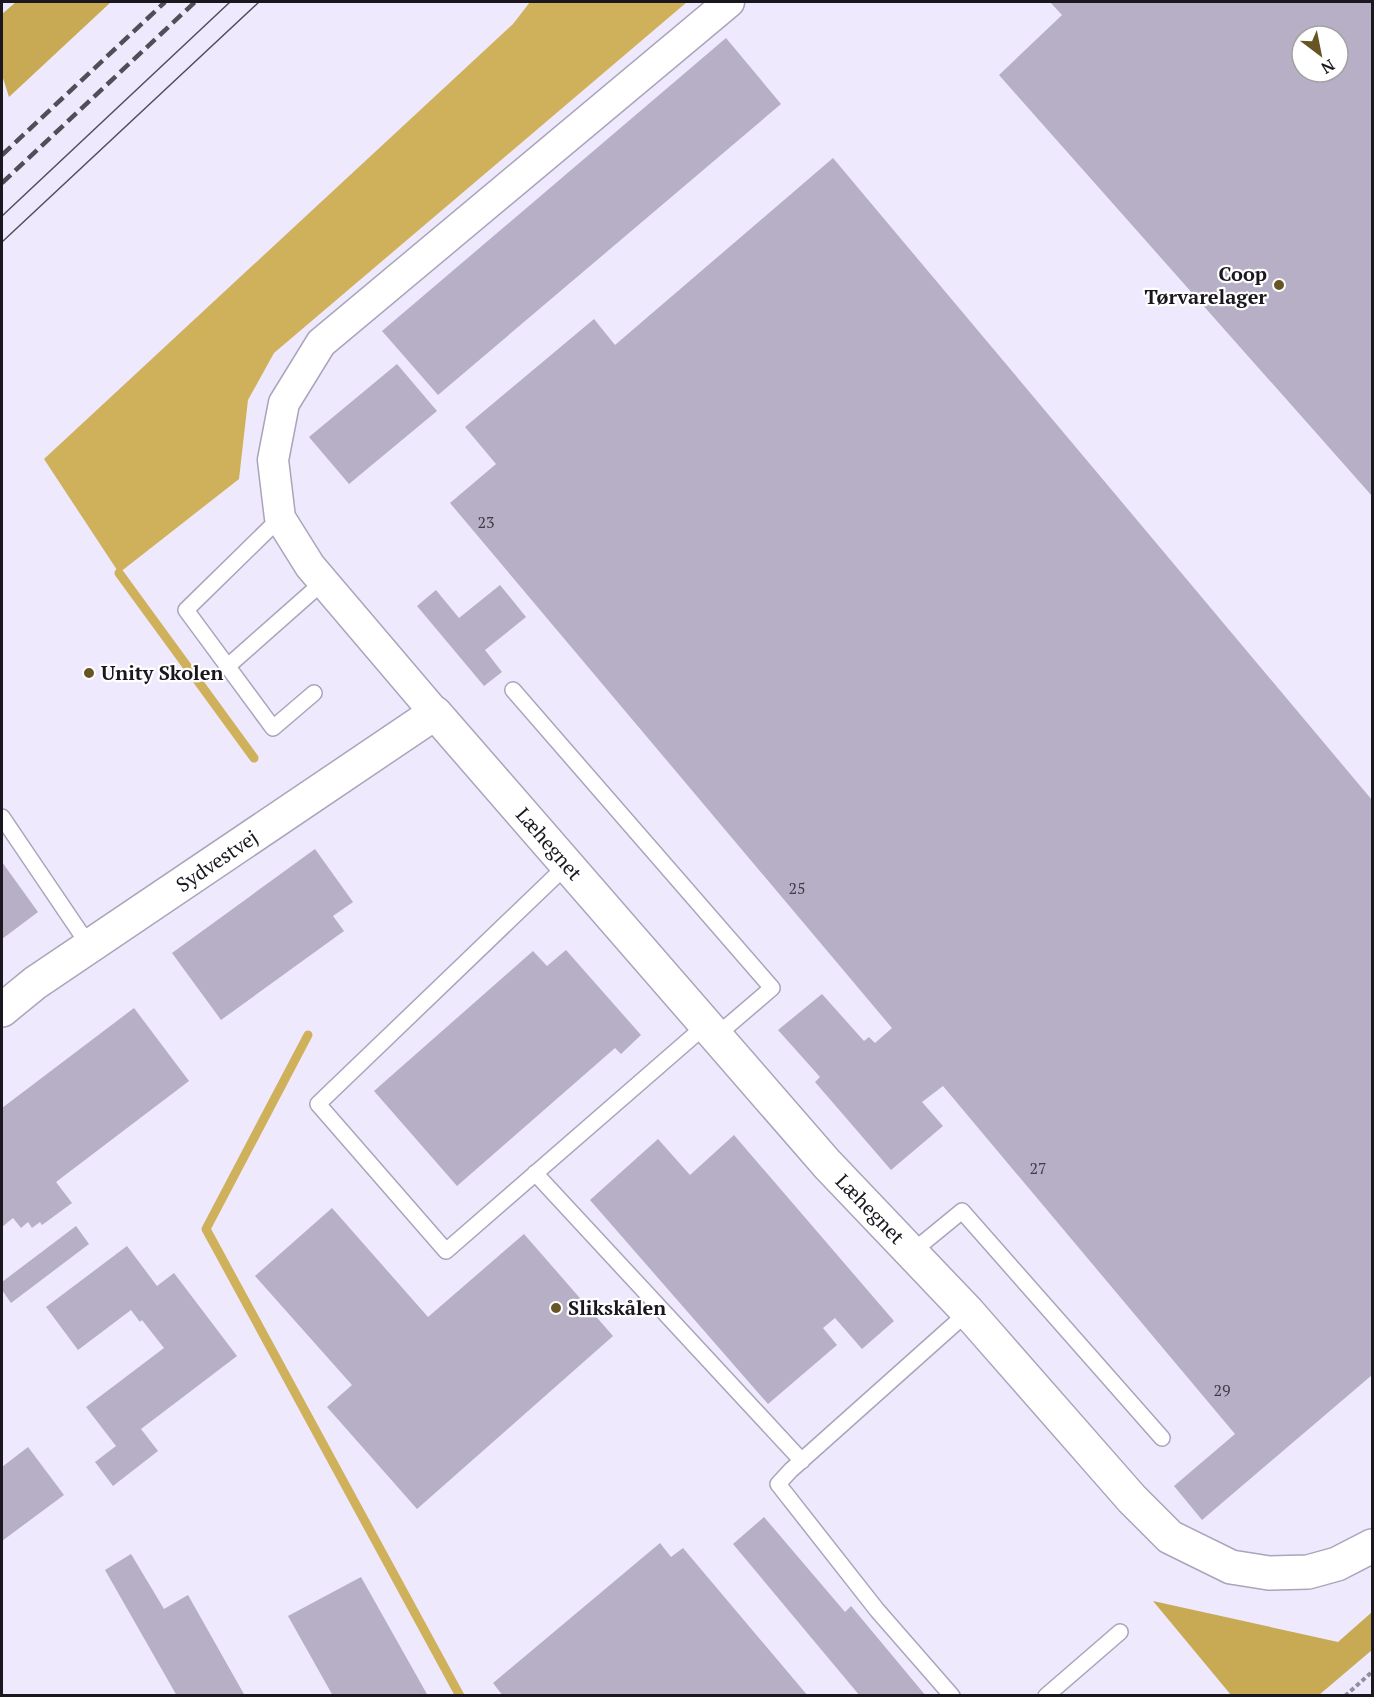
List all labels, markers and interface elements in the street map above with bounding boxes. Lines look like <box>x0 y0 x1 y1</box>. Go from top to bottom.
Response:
north arrow <box>1290 24 1350 84</box>
text: N <box>1317 54 1339 79</box>
place label: Coop Tørvarelager <box>1144 260 1267 310</box>
marker: Coop Tørvarelager <box>1272 278 1286 292</box>
house number: 23 <box>477 511 495 533</box>
place label: Unity Skolen <box>101 659 223 686</box>
marker: Unity Skolen <box>82 666 96 680</box>
street label: Læhegnet <box>510 802 589 886</box>
street label: Sydvestvej <box>170 823 263 898</box>
house number: 25 <box>788 877 806 899</box>
house number: 27 <box>1029 1157 1047 1179</box>
street label: Læhegnet <box>830 1168 911 1250</box>
place label: Slikskålen <box>568 1294 666 1321</box>
marker: Slikskålen <box>549 1301 563 1315</box>
house number: 29 <box>1213 1379 1231 1401</box>

